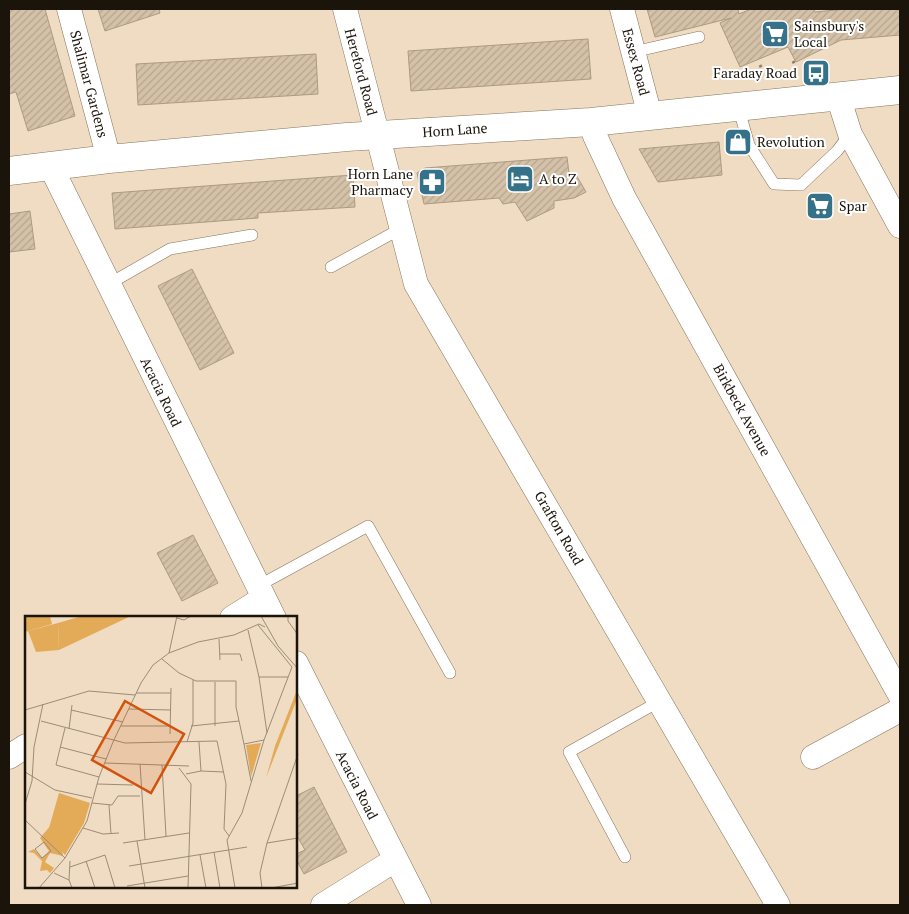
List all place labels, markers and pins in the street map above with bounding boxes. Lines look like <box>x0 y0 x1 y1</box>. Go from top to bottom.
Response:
place label: Sainsbury's Local <box>794 16 864 51</box>
supermarket icon: Sainsbury's Local <box>760 19 790 49</box>
bus stop icon: Faraday Road <box>801 58 831 88</box>
place label: Faraday Road <box>713 63 797 82</box>
shop icon: Revolution <box>723 127 753 157</box>
place label: Revolution <box>757 132 825 151</box>
place label: Horn Lane Pharmacy <box>348 164 414 199</box>
hotel icon: A to Z <box>505 164 535 194</box>
pharmacy icon: Horn Lane Pharmacy <box>417 167 447 197</box>
place label: A to Z <box>539 169 577 188</box>
supermarket icon: Spar <box>805 191 835 221</box>
place label: Spar <box>839 196 867 215</box>

